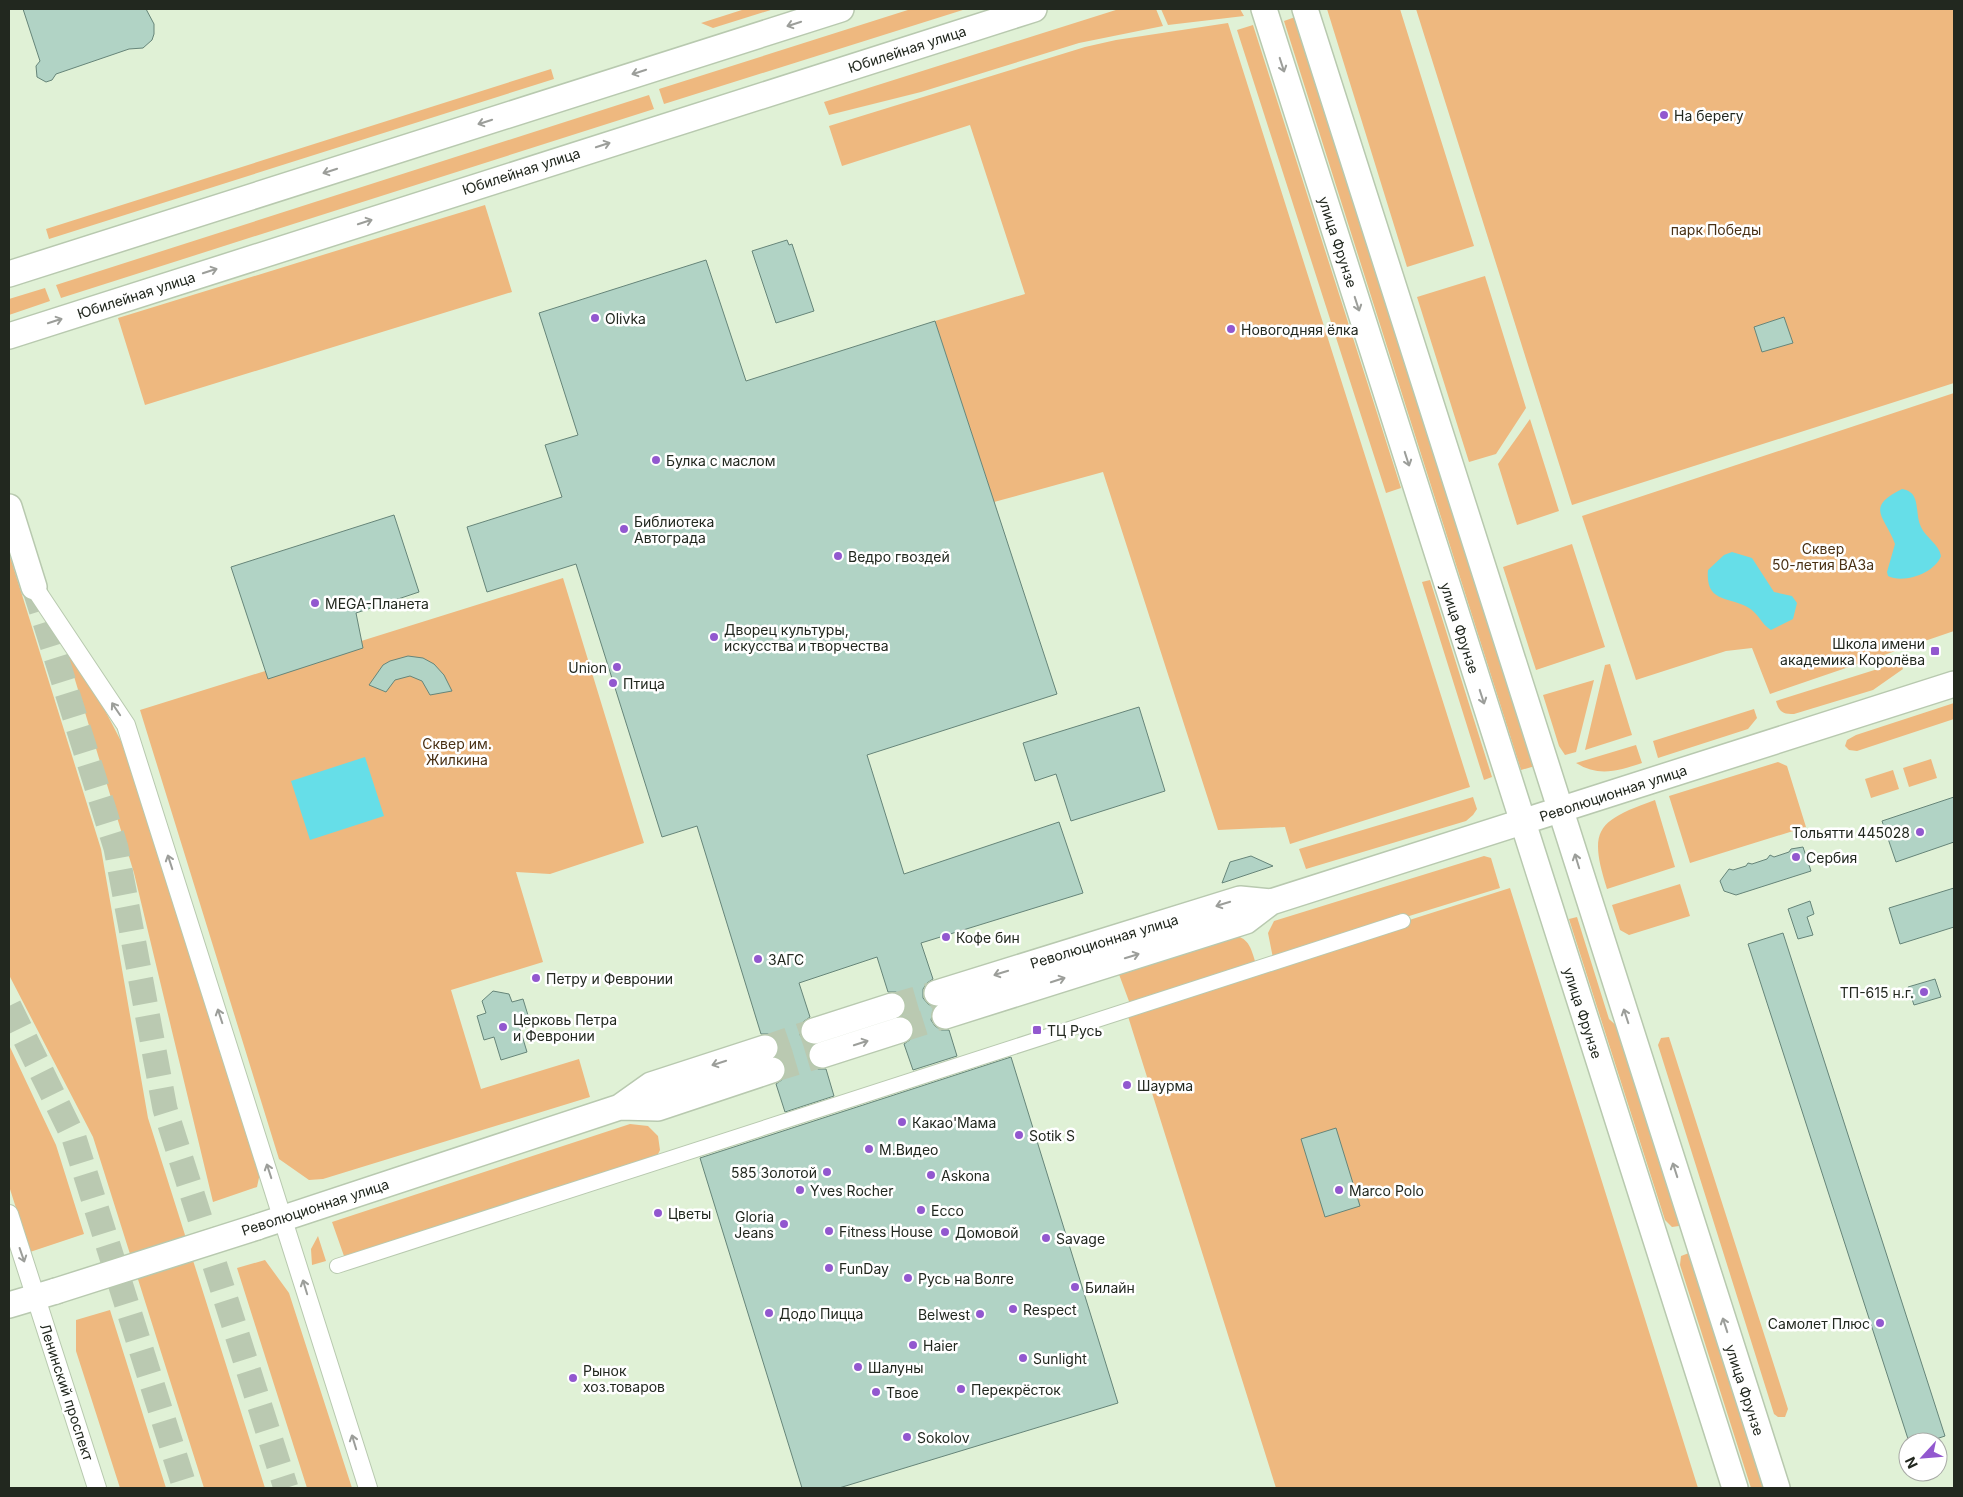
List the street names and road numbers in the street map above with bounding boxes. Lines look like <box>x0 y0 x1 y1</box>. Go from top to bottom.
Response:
street label: Юбилейная улица <box>846 22 968 76</box>
street label: Юбилейная улица <box>460 144 582 198</box>
street label: улица Фрунзе <box>1315 194 1361 290</box>
street label: Юбилейная улица <box>75 268 197 322</box>
street label: улица Фрунзе <box>1437 580 1483 676</box>
street label: Революционная улица <box>1537 761 1689 825</box>
street label: Революционная улица <box>1028 910 1180 972</box>
street label: улица Фрунзе <box>1560 965 1606 1061</box>
street label: Революционная улица <box>239 1175 391 1239</box>
street label: Ленинский проспект <box>37 1321 97 1463</box>
street label: улица Фрунзе <box>1722 1342 1768 1438</box>

